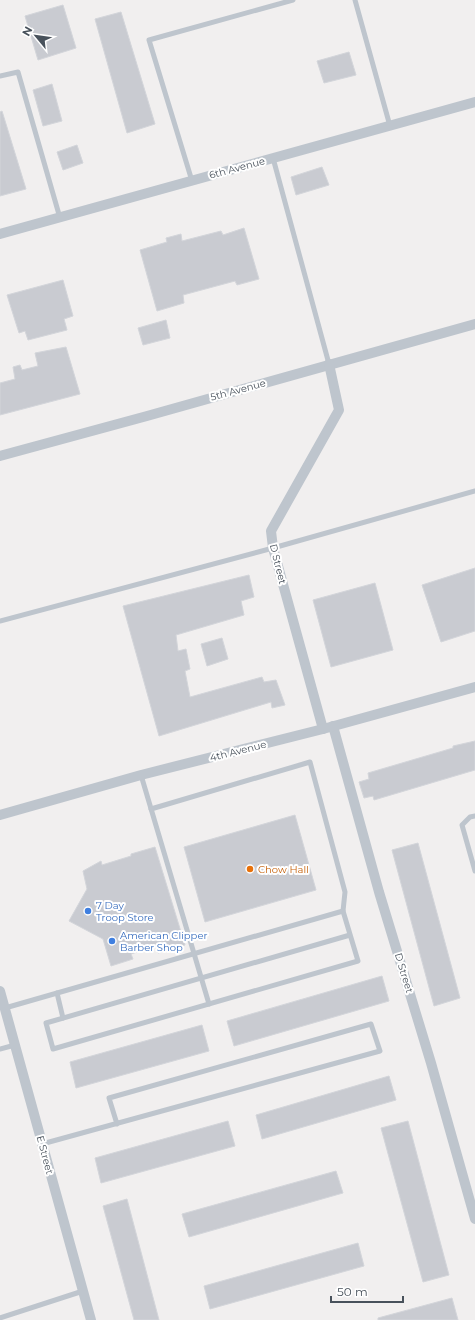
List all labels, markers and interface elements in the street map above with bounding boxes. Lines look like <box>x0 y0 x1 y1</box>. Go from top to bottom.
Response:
north arrow <box>16 16 56 56</box>
text: N <box>19 24 36 38</box>
street label: 6th Avenue <box>208 154 266 182</box>
street label: 5th Avenue <box>209 376 267 404</box>
street label: D Street <box>267 542 289 586</box>
street label: 4th Avenue <box>208 738 268 764</box>
place label: Chow Hall <box>258 863 309 876</box>
marker: Chow Hall <box>245 864 255 874</box>
place label: 7 Day Troop Store <box>96 899 154 924</box>
marker: 7 Day Troop Store <box>83 906 93 916</box>
place label: American Clipper Barber Shop <box>120 929 207 954</box>
marker: American Clipper Barber Shop <box>107 936 117 946</box>
street label: D Street <box>392 951 416 995</box>
street label: E Street <box>34 1134 56 1176</box>
scale bar <box>331 1278 403 1304</box>
text: 50 m <box>337 1284 368 1299</box>

